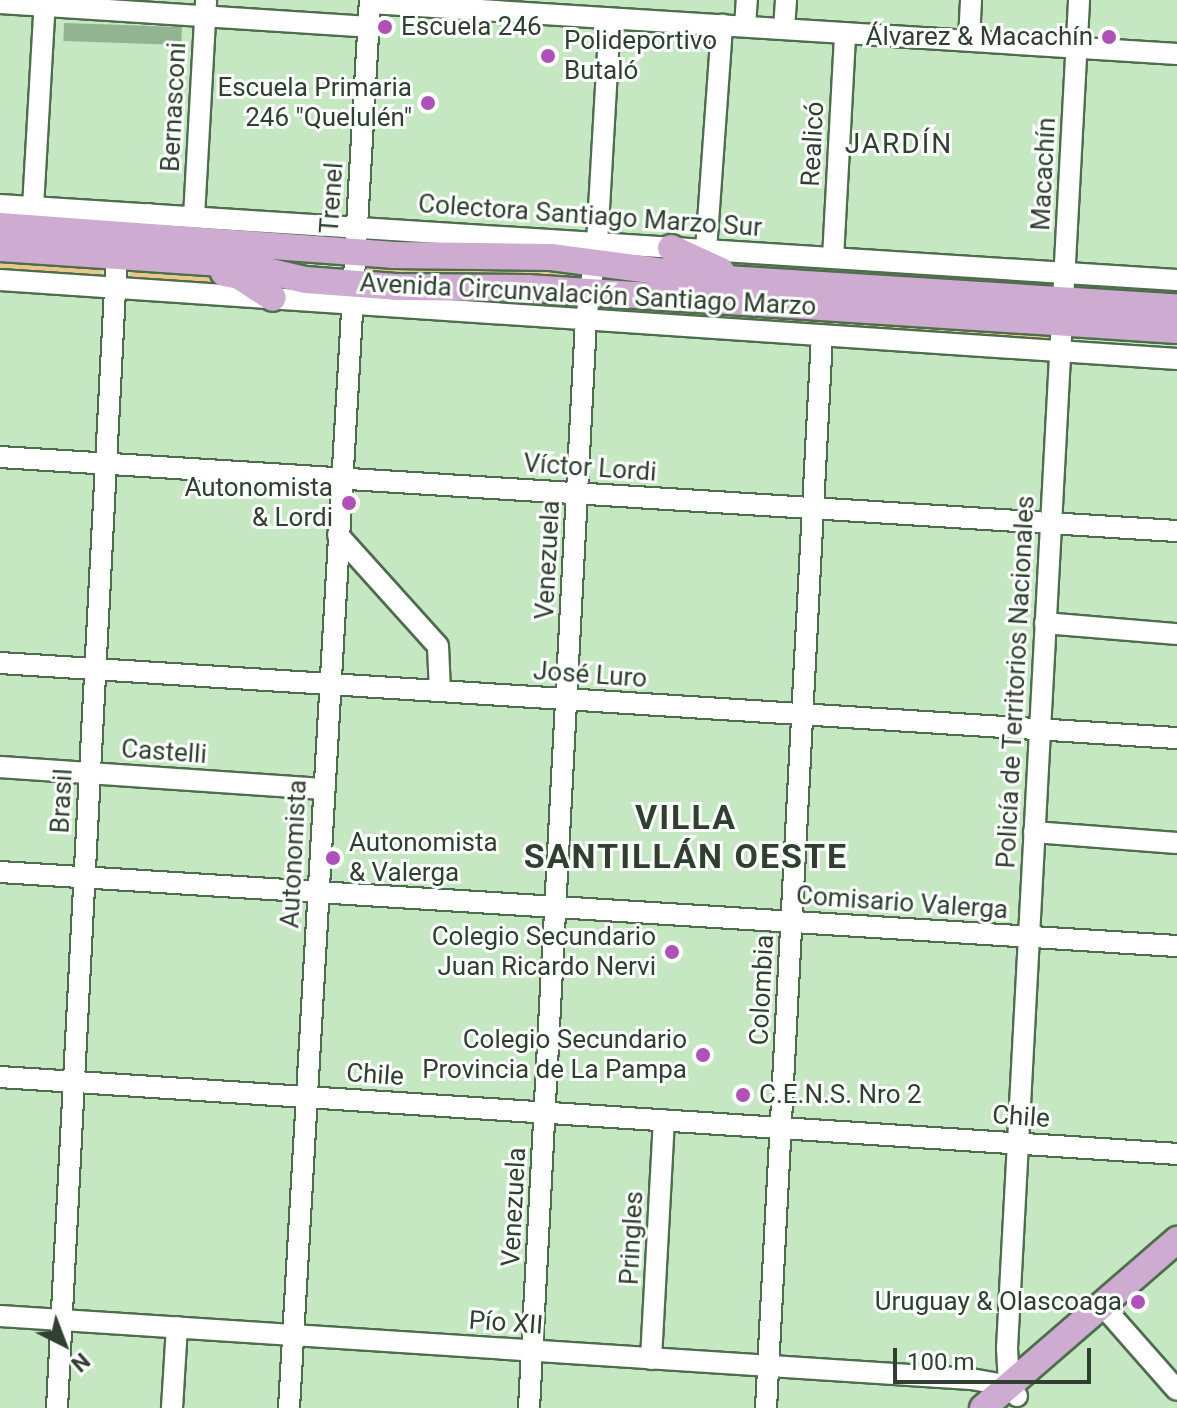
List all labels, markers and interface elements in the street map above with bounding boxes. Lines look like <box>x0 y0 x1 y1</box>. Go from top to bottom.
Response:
place label: Escuela 246 <box>401 11 542 43</box>
marker: Escuela 246 <box>376 18 394 36</box>
place label: Álvarez & Macachín <box>866 21 1093 53</box>
place label: Polideportivo Butaló <box>564 25 717 86</box>
marker: Álvarez & Macachín <box>1100 28 1118 46</box>
street label: Bernasconi <box>155 41 193 173</box>
marker: Polideportivo Butaló <box>539 47 557 65</box>
place label: Escuela Primaria 246 "Quelulén" <box>217 72 412 134</box>
marker: Escuela Primaria 246 "Quelulén" <box>419 94 437 112</box>
street label: Realicó <box>795 101 831 187</box>
street label: Macachín <box>1025 117 1063 231</box>
district label: JARDÍN <box>845 127 953 161</box>
street label: Trenel <box>314 161 350 235</box>
street label: Colectora Santiago Marzo Sur <box>417 188 763 244</box>
street label: Avenida Circunvalación Santiago Marzo <box>359 267 817 323</box>
street label: Víctor Lordi <box>522 448 658 488</box>
place label: Autonomista & Lordi <box>184 472 333 534</box>
marker: Autonomista & Lordi <box>340 494 358 512</box>
street label: Policía de Territorios Nacionales <box>991 495 1041 869</box>
street label: Venezuela <box>529 500 567 620</box>
street label: José Luro <box>532 655 648 695</box>
street label: Castelli <box>120 733 208 771</box>
street label: Brasil <box>45 768 79 834</box>
street label: Autonomista <box>275 779 313 929</box>
district label: VILLA SANTILLÁN OESTE <box>524 797 848 876</box>
place label: Autonomista & Valerga <box>349 827 498 888</box>
marker: Autonomista & Valerga <box>324 849 342 867</box>
street label: Comisario Valerga <box>795 880 1009 926</box>
place label: Colegio Secundario Juan Ricardo Nervi <box>432 921 656 982</box>
street label: Colombia <box>744 934 780 1046</box>
marker: Colegio Secundario Juan Ricardo Nervi <box>663 943 681 961</box>
place label: Colegio Secundario Provincia de La Pampa <box>422 1024 687 1086</box>
marker: Colegio Secundario Provincia de La Pampa <box>694 1046 712 1064</box>
street label: Chile <box>345 1057 405 1093</box>
place label: C.E.N.S. Nro 2 <box>759 1079 922 1111</box>
marker: C.E.N.S. Nro 2 <box>734 1086 752 1104</box>
street label: Chile <box>991 1099 1051 1135</box>
street label: Venezuela <box>495 1147 533 1267</box>
street label: Pringles <box>614 1190 650 1286</box>
place label: Uruguay & Olascoaga <box>875 1286 1122 1318</box>
marker: Uruguay & Olascoaga <box>1129 1293 1147 1311</box>
north arrow <box>24 1304 104 1384</box>
street label: Pío XII <box>468 1305 544 1341</box>
scale bar <box>897 1332 1095 1382</box>
text: N <box>66 1348 95 1377</box>
text: 100 m <box>907 1348 974 1376</box>

